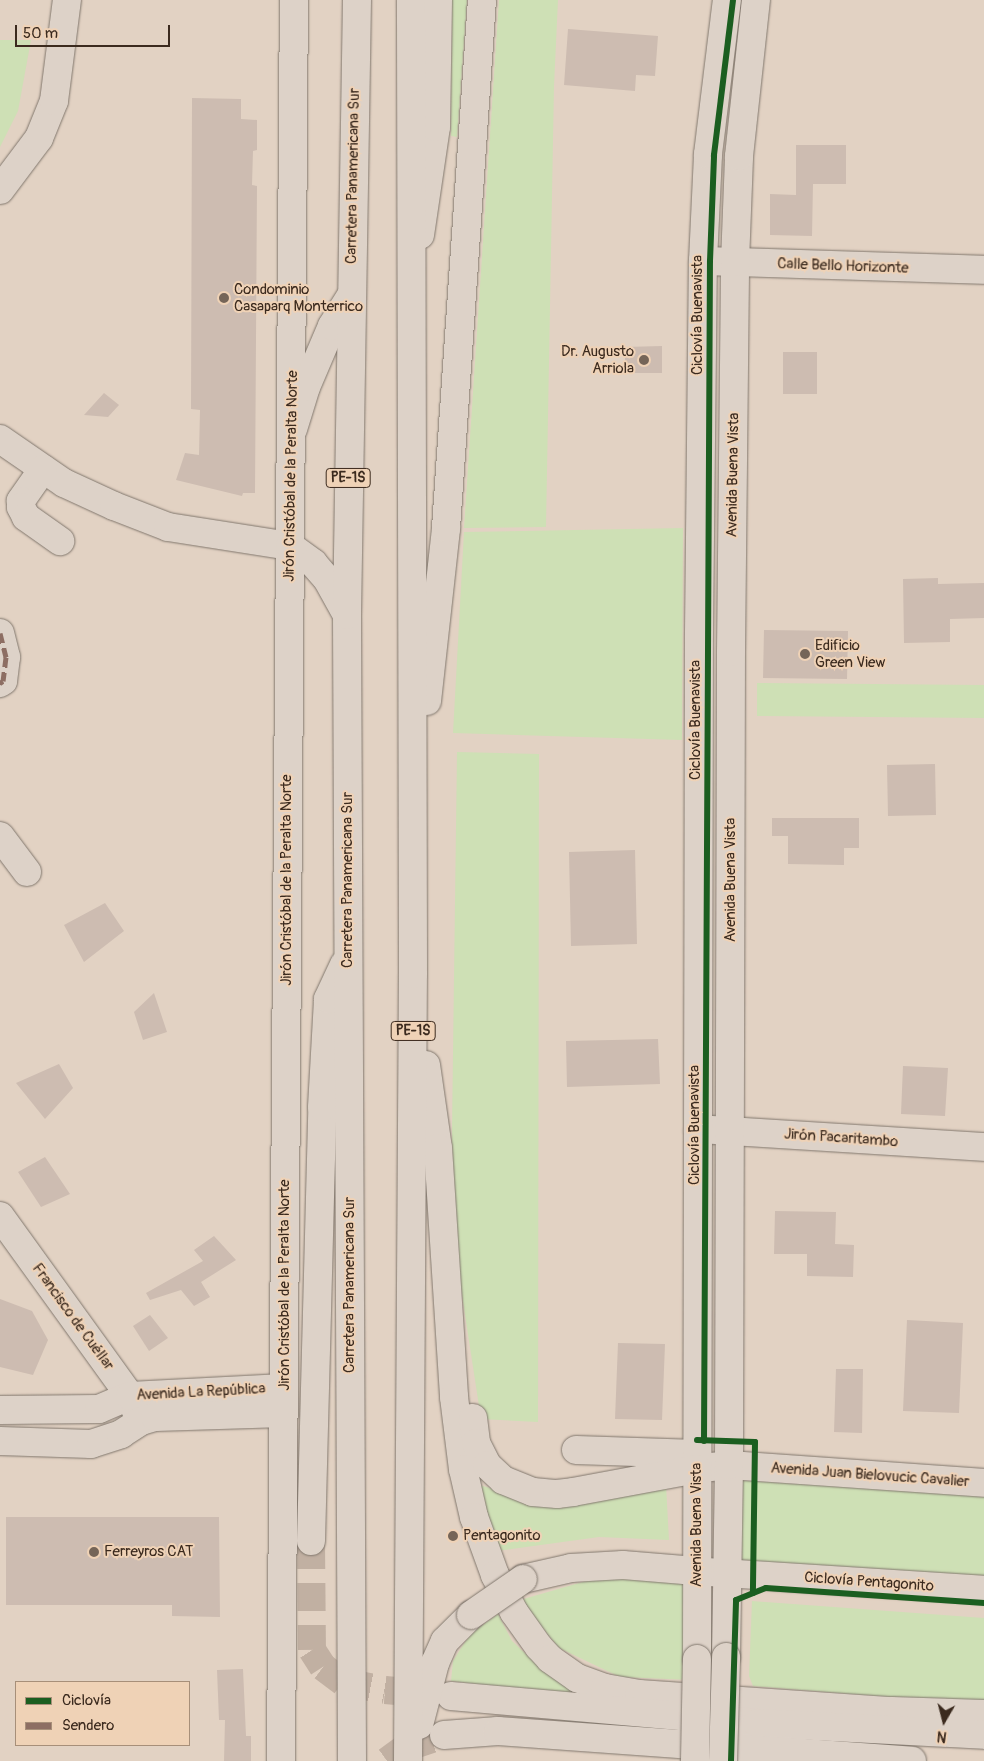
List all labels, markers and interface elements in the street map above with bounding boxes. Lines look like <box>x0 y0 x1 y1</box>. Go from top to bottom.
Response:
scale bar <box>18 15 172 47</box>
text: 50 m <box>23 24 58 43</box>
street label: Carretera Panamericana Sur <box>342 88 364 264</box>
street label: Ciclovía Buenavista <box>689 255 707 375</box>
street label: Calle Bello Horizonte <box>777 255 909 277</box>
place label: Condominio Casaparq Monterrico <box>234 280 363 315</box>
marker: Condominio Casaparq Monterrico <box>218 292 230 304</box>
place label: Dr. Augusto Arriola <box>561 342 634 377</box>
marker: Dr. Augusto Arriola <box>638 354 650 366</box>
street label: Jirón Cristóbal de la Peralta Norte <box>280 370 302 582</box>
street label: Avenida Buena Vista <box>723 413 743 537</box>
road number: PE-1S <box>326 466 370 489</box>
place label: Edificio Green View <box>815 636 885 671</box>
marker: Edificio Green View <box>799 648 811 660</box>
street label: Ciclovía Buenavista <box>687 660 705 780</box>
street label: Jirón Cristóbal de la Peralta Norte <box>278 774 296 986</box>
street label: Carretera Panamericana Sur <box>339 792 357 968</box>
street label: Avenida Buena Vista <box>722 818 740 942</box>
road number: PE-1S <box>390 1019 436 1042</box>
street label: Ciclovía Buenavista <box>686 1065 704 1185</box>
street label: Jirón Pacaritambo <box>783 1125 899 1151</box>
street label: Jirón Cristóbal de la Peralta Norte <box>276 1179 294 1391</box>
street label: Carretera Panamericana Sur <box>341 1197 359 1373</box>
street label: Francisco de Cuéllar <box>28 1260 118 1374</box>
street label: Avenida La República <box>136 1380 266 1404</box>
street label: Avenida Juan Bielovucic Cavalier <box>770 1459 970 1491</box>
street label: Avenida Buena Vista <box>688 1463 706 1587</box>
place label: Pentagonito <box>463 1527 540 1545</box>
marker: Pentagonito <box>447 1530 459 1542</box>
place label: Ferreyros CAT <box>104 1543 193 1561</box>
marker: Ferreyros CAT <box>88 1546 100 1558</box>
street label: Ciclovía Pentagonito <box>804 1568 934 1596</box>
legend <box>15 1681 190 1746</box>
text: Ciclovía <box>62 1691 111 1710</box>
north arrow <box>919 1696 969 1746</box>
text: Sendero <box>62 1716 114 1735</box>
text: N <box>936 1727 948 1745</box>

